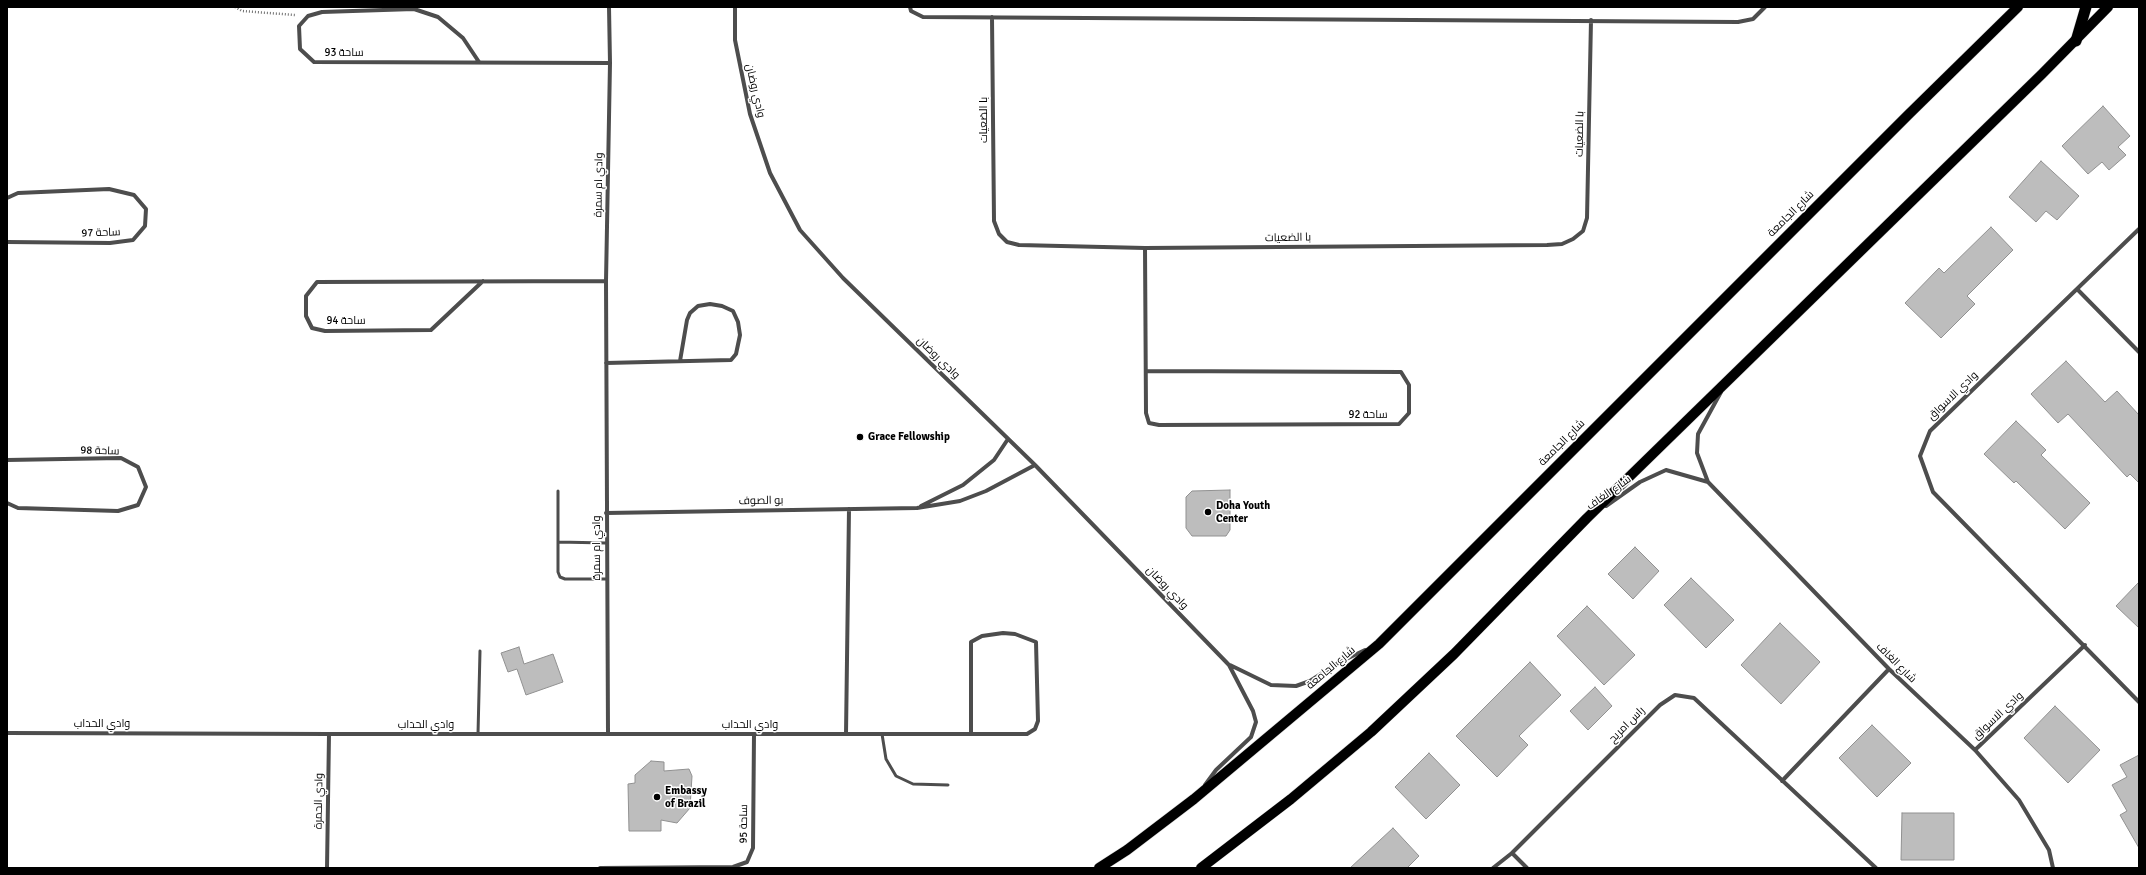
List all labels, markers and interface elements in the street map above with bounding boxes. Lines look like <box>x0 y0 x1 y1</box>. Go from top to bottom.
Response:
street label: ساحة 93 <box>324 46 364 60</box>
street label: وادي روضان <box>742 63 768 119</box>
street label: با الضعيات <box>977 97 991 143</box>
street label: با الضعيات <box>1573 111 1587 157</box>
street label: وادي ام سمرة <box>592 152 606 218</box>
street label: شارع الجامعة <box>1765 188 1817 240</box>
street label: ساحة 97 <box>81 226 121 240</box>
street label: با الضعيات <box>1265 231 1311 245</box>
street label: ساحة 94 <box>326 314 366 328</box>
street label: وادي روضان <box>914 334 962 382</box>
street label: وادي الاسواق <box>1925 369 1981 423</box>
street label: ساحة 92 <box>1348 408 1388 422</box>
street label: شارع الجامعة <box>1536 417 1588 469</box>
place label: Grace Fellowship <box>868 430 950 444</box>
marker: Grace Fellowship <box>855 432 865 442</box>
street label: ساحة 98 <box>80 444 120 458</box>
street label: شارع الغاف <box>1584 473 1634 513</box>
street label: بو الصوف <box>738 494 784 508</box>
place label: Doha Youth Center <box>1216 499 1270 525</box>
marker: Doha Youth Center <box>1203 507 1213 517</box>
street label: وادي ام سمرة <box>590 515 604 581</box>
street label: وادي روضان <box>1143 564 1191 612</box>
street label: شارع الغاف <box>1873 640 1919 686</box>
street label: شارع الجامعة <box>1304 644 1358 692</box>
street label: وادي الاسواق <box>1970 689 2026 743</box>
street label: راس امريح <box>1606 704 1648 746</box>
street label: وادي الحداب <box>74 717 130 731</box>
street label: وادي الحداب <box>398 718 454 732</box>
street label: وادي الحداب <box>722 718 778 732</box>
street label: وادي الحمرة <box>312 773 326 829</box>
place label: Embassy of Brazil <box>665 784 707 810</box>
marker: Embassy of Brazil <box>652 792 662 802</box>
street label: ساحة 95 <box>737 804 751 844</box>

